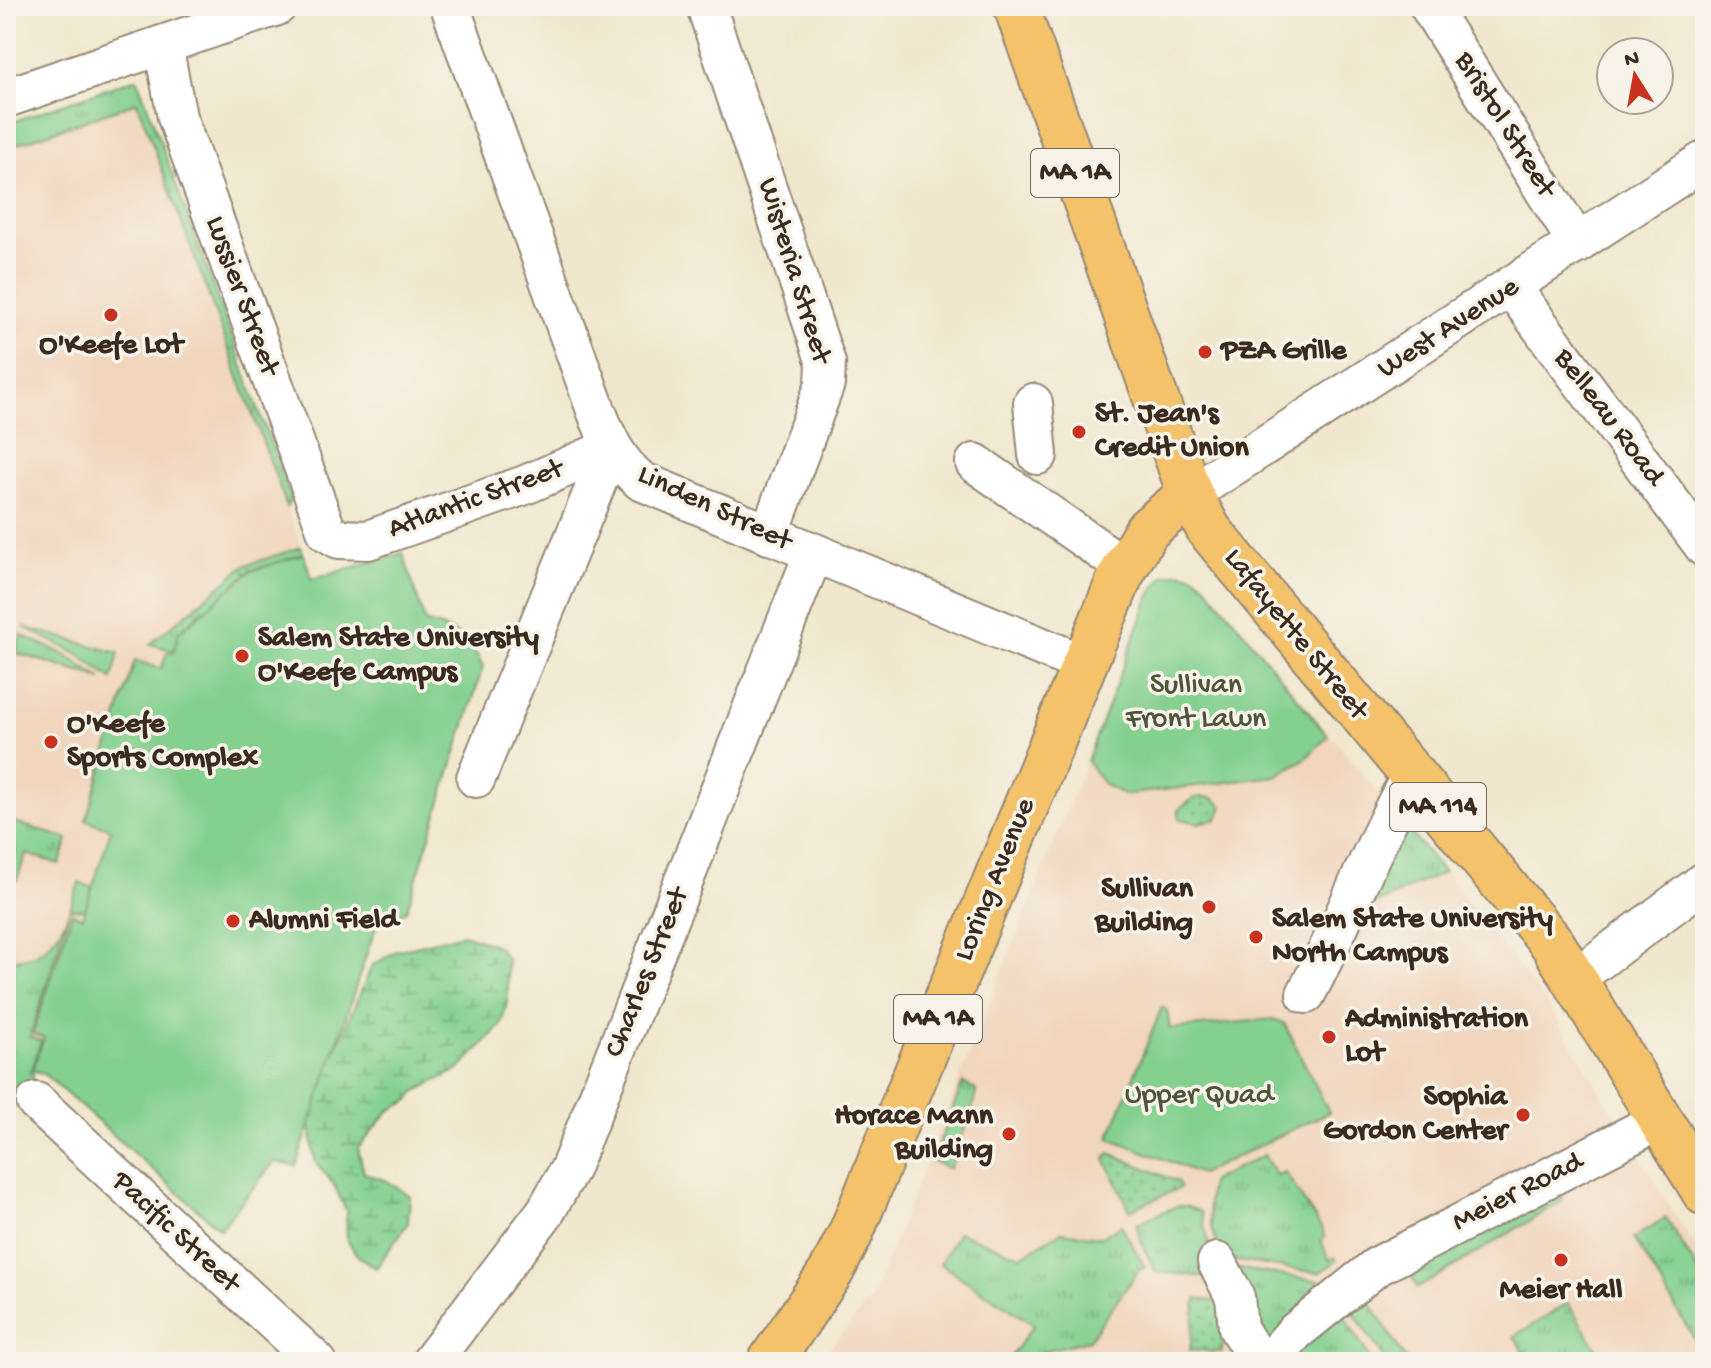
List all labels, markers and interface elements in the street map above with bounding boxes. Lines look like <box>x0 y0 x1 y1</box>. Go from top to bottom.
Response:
north arrow <box>1595 36 1675 116</box>
street label: Bristol Street <box>1445 45 1564 207</box>
text: N <box>1622 46 1641 74</box>
road number: MA 1A <box>1031 149 1119 197</box>
street label: Wisteria Street <box>748 174 839 370</box>
street label: Lussier Street <box>196 212 287 383</box>
street label: West Avenue <box>1372 270 1527 388</box>
marker: O'Keefe Lot <box>102 306 120 324</box>
place label: O'Keefe Lot <box>39 329 186 364</box>
place label: PZA Grille <box>1219 335 1348 370</box>
street label: Belleau Road <box>1544 342 1672 495</box>
marker: PZA Grille <box>1196 343 1214 361</box>
place label: St. Jean's Credit Union <box>1095 398 1249 467</box>
marker: St. Jean's Credit Union <box>1070 423 1088 441</box>
street label: Atlantic Street <box>384 451 571 548</box>
street label: Linden Street <box>631 458 799 561</box>
street label: Lafayette Street <box>1215 542 1377 730</box>
place label: Salem State University O'Keefe Campus <box>258 622 539 691</box>
marker: Salem State University O'Keefe Campus <box>233 647 251 665</box>
park label: Sullivan Front Lawn <box>1125 669 1266 738</box>
place label: O'Keefe Sports Complex <box>67 708 258 777</box>
marker: O'Keefe Sports Complex <box>42 733 60 751</box>
road number: MA 114 <box>1390 783 1486 831</box>
street label: Loring Avenue <box>947 793 1045 966</box>
place label: Sullivan Building <box>1094 873 1194 942</box>
street label: Charles Street <box>598 881 699 1063</box>
marker: Sullivan Building <box>1200 898 1218 916</box>
place label: Salem State University North Campus <box>1272 903 1553 972</box>
place label: Alumni Field <box>248 904 401 939</box>
marker: Alumni Field <box>224 912 242 930</box>
marker: Salem State University North Campus <box>1247 928 1265 946</box>
road number: MA 1A <box>894 995 982 1043</box>
place label: Administration Lot <box>1344 1003 1529 1072</box>
marker: Administration Lot <box>1320 1028 1338 1046</box>
park label: Upper Quad <box>1125 1079 1276 1114</box>
place label: Sophia Gordon Center <box>1323 1081 1510 1150</box>
place label: Horace Mann Building <box>834 1100 994 1169</box>
marker: Sophia Gordon Center <box>1514 1106 1532 1124</box>
marker: Horace Mann Building <box>1000 1125 1018 1143</box>
street label: Meier Road <box>1447 1144 1591 1241</box>
street label: Pacific Street <box>103 1164 249 1303</box>
marker: Meier Hall <box>1552 1251 1570 1269</box>
place label: Meier Hall <box>1499 1274 1623 1309</box>

